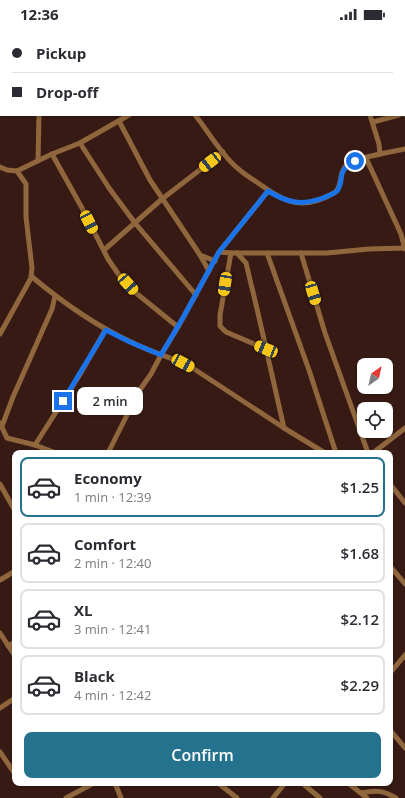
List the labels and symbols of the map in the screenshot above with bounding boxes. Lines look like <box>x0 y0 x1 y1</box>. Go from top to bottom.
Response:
car <box>197 150 223 174</box>
route start <box>346 152 364 170</box>
car <box>78 209 100 235</box>
car <box>116 271 140 297</box>
car <box>217 271 233 297</box>
car <box>304 280 322 306</box>
car <box>253 339 279 359</box>
car <box>170 352 196 374</box>
north arrow <box>357 358 393 394</box>
callout: 2 min <box>77 387 143 415</box>
route end <box>54 392 72 410</box>

